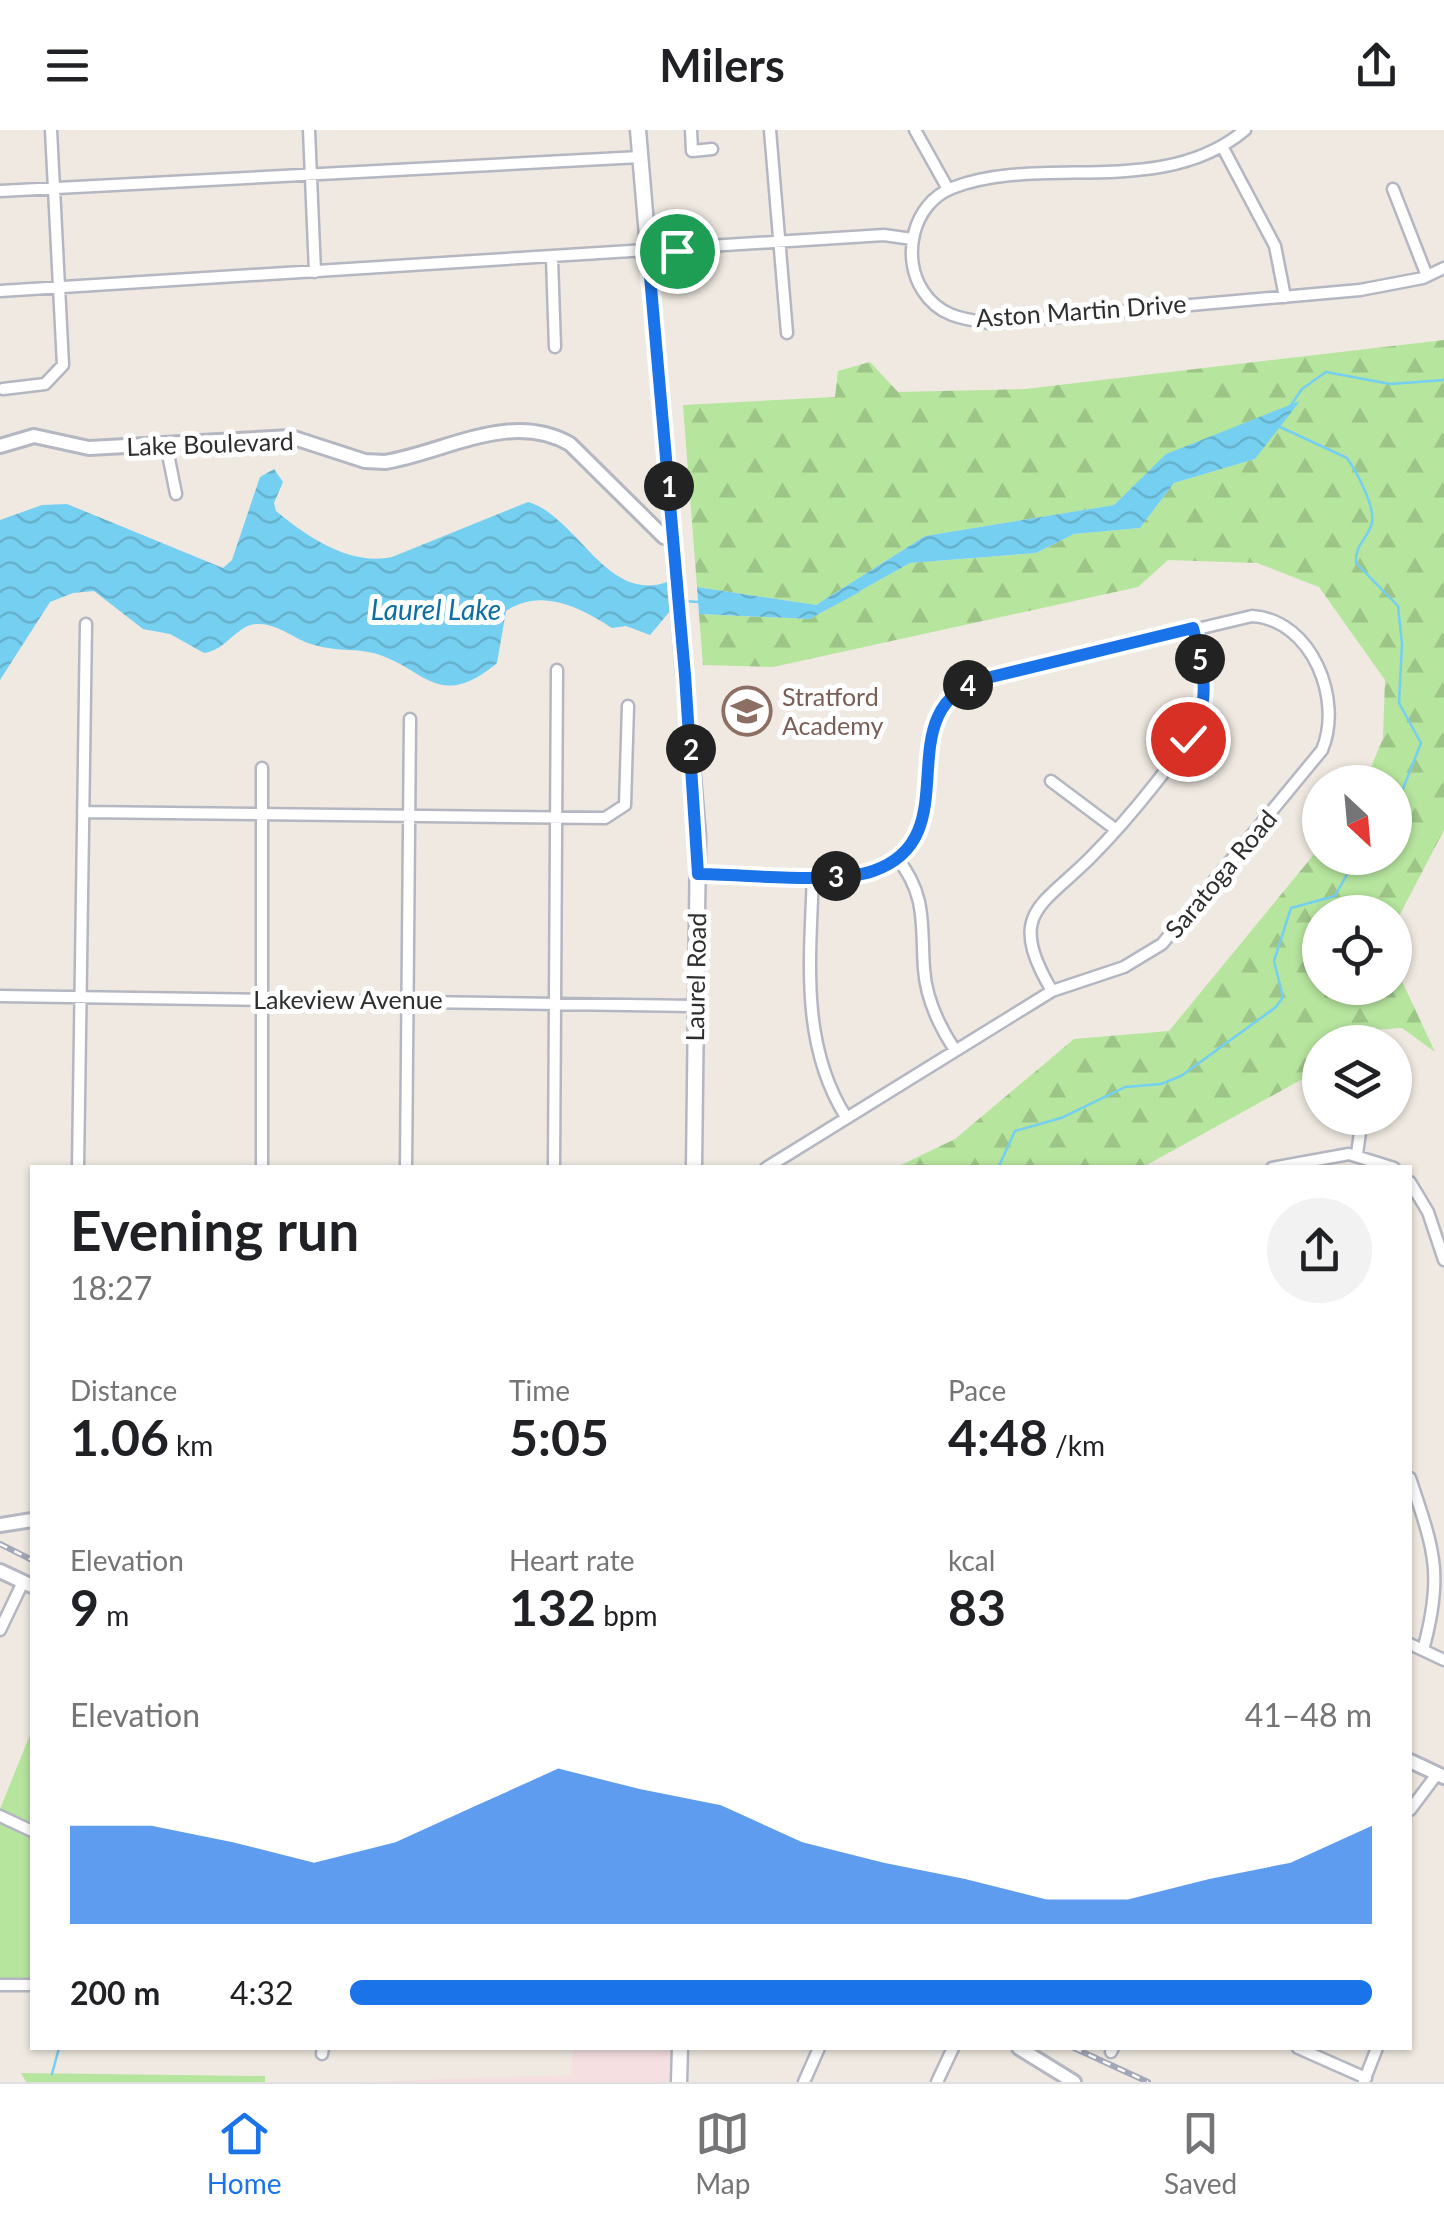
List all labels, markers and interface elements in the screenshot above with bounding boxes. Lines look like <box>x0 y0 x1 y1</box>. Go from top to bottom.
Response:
icon: menu <box>40 38 95 93</box>
text: Milers <box>659 38 785 92</box>
icon: share <box>1349 38 1404 93</box>
pin <box>635 209 720 294</box>
icon: arrive <box>650 224 705 279</box>
street label: Aston Martin Drive <box>975 288 1187 332</box>
street label: Lake Boulevard <box>126 425 294 461</box>
pin: 1 <box>644 461 694 511</box>
text: 1 <box>661 469 677 503</box>
water label: Laurel Lake <box>371 592 501 626</box>
pin: 5 <box>1175 634 1225 684</box>
text: 5 <box>1192 642 1208 676</box>
pin: 4 <box>943 660 993 710</box>
text: 4 <box>960 668 976 702</box>
place label: Stratford Academy <box>782 681 883 740</box>
school or university icon: Stratford Academy <box>721 685 773 737</box>
pin <box>1146 697 1231 782</box>
icon: check <box>1161 712 1216 767</box>
pin: 2 <box>666 724 716 774</box>
text: 2 <box>683 732 699 766</box>
north arrow <box>1302 765 1412 875</box>
map controls <box>1302 765 1412 1135</box>
street label: Saratoga Road <box>1158 803 1282 943</box>
pin: 3 <box>811 851 861 901</box>
text: 3 <box>828 859 844 893</box>
button: locate <box>1302 895 1412 1005</box>
street label: Laurel Road <box>679 912 711 1042</box>
street label: Lakeview Avenue <box>253 984 443 1014</box>
button: layers <box>1302 1025 1412 1135</box>
text: Evening run <box>70 1197 359 1263</box>
button: share <box>1267 1198 1372 1303</box>
text: 18:27 <box>70 1268 152 1307</box>
text: Distance <box>70 1373 177 1407</box>
text: Time <box>509 1373 570 1407</box>
text: Pace <box>948 1373 1006 1407</box>
text: 1.06 <box>70 1407 169 1467</box>
text: 5:05 <box>509 1407 609 1467</box>
text: 4:48 <box>948 1407 1048 1467</box>
text: km <box>169 1428 213 1462</box>
text: /km <box>1048 1428 1105 1462</box>
text: Elevation <box>70 1543 184 1577</box>
text: Heart rate <box>509 1543 635 1577</box>
text: kcal <box>948 1543 995 1577</box>
text: 9 <box>70 1577 99 1637</box>
text: 132 <box>509 1577 596 1637</box>
text: 83 <box>948 1577 1006 1637</box>
text: m <box>99 1598 129 1632</box>
text: bpm <box>596 1598 658 1632</box>
text: Elevation <box>70 1695 200 1734</box>
text: 41–48 m <box>1245 1695 1372 1734</box>
text: 200 m <box>70 1973 160 2012</box>
text: 4:32 <box>230 1973 294 2012</box>
tab: Home <box>207 2106 281 2200</box>
tab: Map <box>695 2106 750 2200</box>
tab: Saved <box>1164 2106 1237 2200</box>

